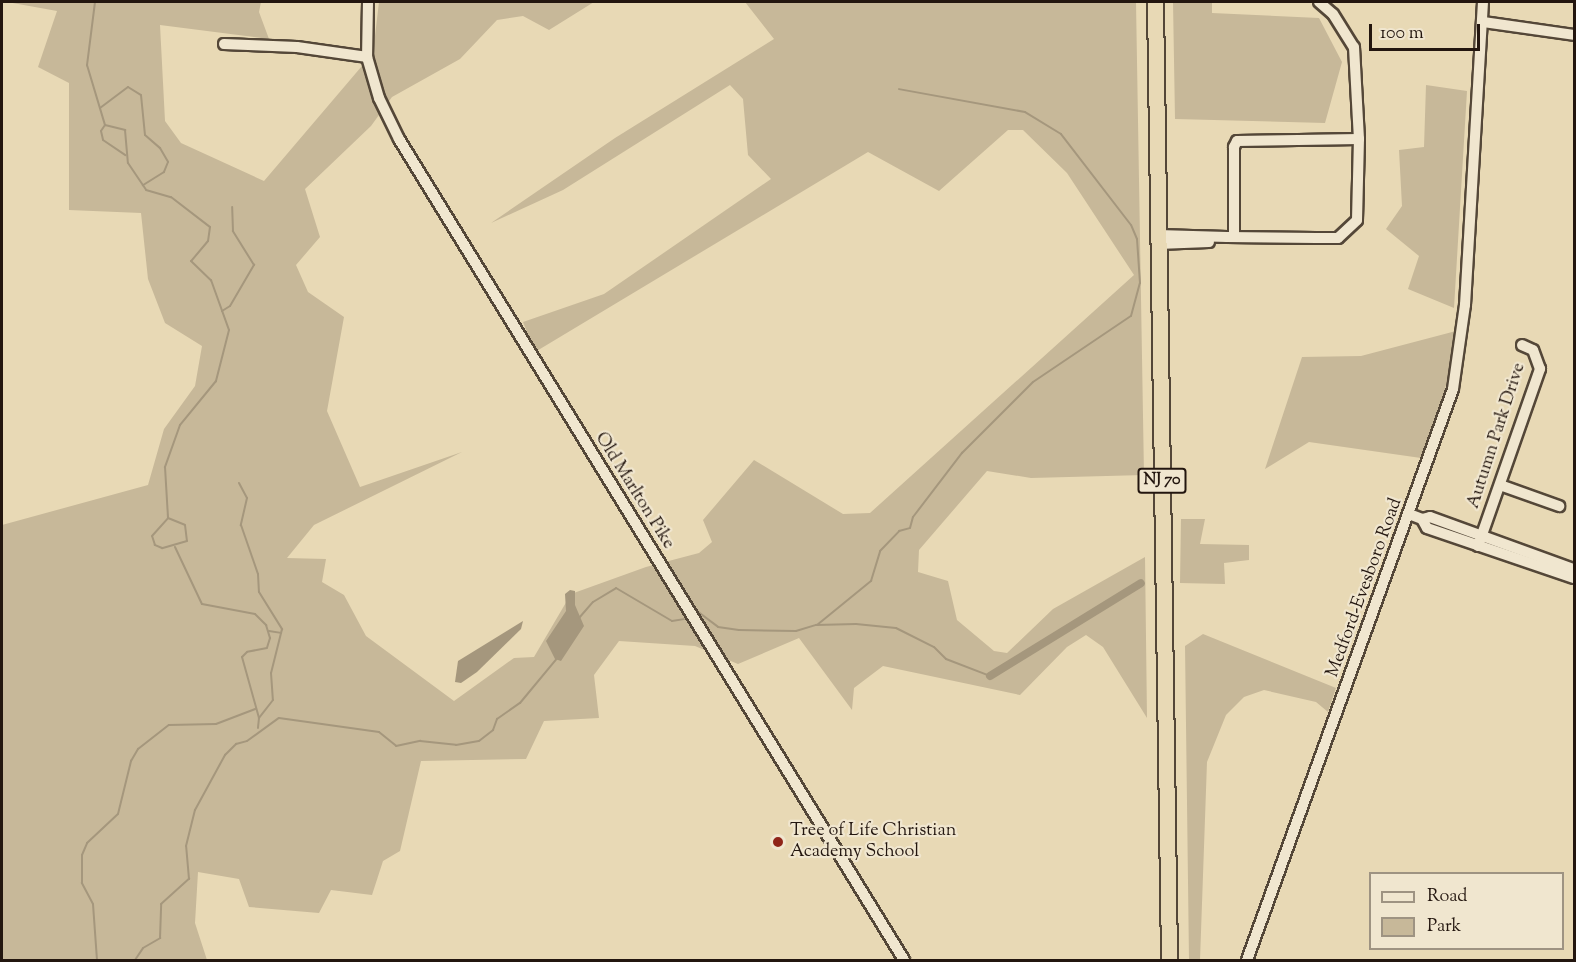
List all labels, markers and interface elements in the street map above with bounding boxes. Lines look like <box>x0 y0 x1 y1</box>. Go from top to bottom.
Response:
scale bar <box>1372 12 1483 50</box>
text: 100 m <box>1380 21 1424 47</box>
street label: Autumn Park Drive <box>1463 360 1531 512</box>
street label: Old Marlton Pike <box>589 429 679 553</box>
road number: NJ 70 <box>1136 468 1188 494</box>
street label: Medford-Evesboro Road <box>1323 495 1407 681</box>
place label: Tree of Life Christian Academy School <box>790 821 956 864</box>
marker: Tree of Life Christian Academy School <box>771 835 785 849</box>
legend <box>1369 872 1564 950</box>
text: Road <box>1427 884 1467 910</box>
text: Park <box>1427 914 1461 940</box>

